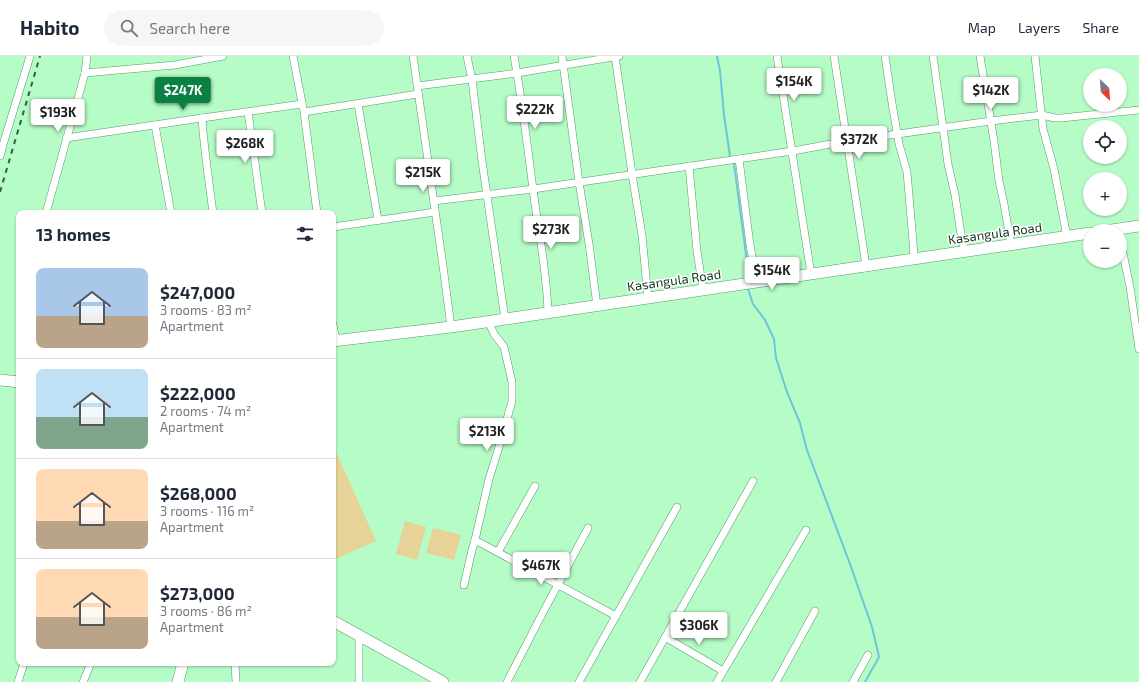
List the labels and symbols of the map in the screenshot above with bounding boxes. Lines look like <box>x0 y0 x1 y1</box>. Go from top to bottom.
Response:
pin: $154K <box>766 68 822 102</box>
north arrow <box>1083 68 1127 112</box>
pin: $247K <box>155 77 211 111</box>
pin: $142K <box>963 77 1019 111</box>
pin: $222K <box>507 96 563 130</box>
pin: $193K <box>30 99 86 133</box>
pin: $372K <box>831 126 887 160</box>
pin: $268K <box>217 130 273 164</box>
pin: $215K <box>395 159 451 193</box>
pin: $273K <box>523 216 579 250</box>
street label: Kasangula Road <box>947 218 1043 248</box>
pin: $154K <box>744 257 800 291</box>
street label: Kasangula Road <box>626 265 722 295</box>
pin: $213K <box>459 418 515 452</box>
pin: $467K <box>513 552 569 586</box>
pin: $306K <box>671 612 727 646</box>

